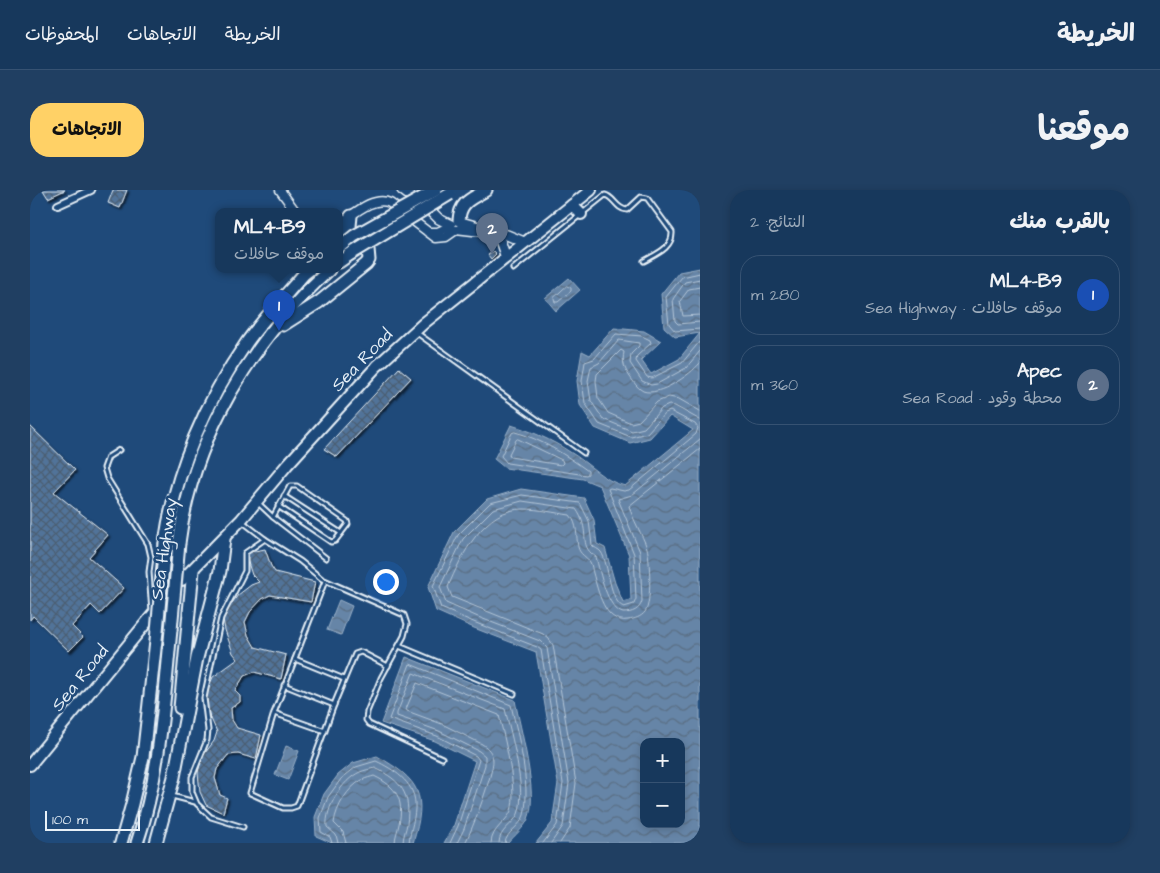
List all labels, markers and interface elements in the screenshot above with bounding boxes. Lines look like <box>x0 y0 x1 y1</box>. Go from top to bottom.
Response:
text: الخريطة <box>1057 17 1135 51</box>
text: المحفوظات <box>25 22 99 47</box>
text: الاتجاهات <box>127 22 197 47</box>
text: الخريطة <box>225 22 281 47</box>
button: الاتجاهات <box>30 103 144 157</box>
text: موقعنا <box>1037 105 1130 154</box>
text: بالقرب منك <box>1009 207 1110 236</box>
popup <box>215 208 343 273</box>
text: النتائج: 2 <box>750 211 805 233</box>
pin: 2 <box>476 213 508 254</box>
text: ML4-B9 <box>234 214 306 241</box>
text: موقف حافلات <box>234 243 324 265</box>
text: ML4-B9 <box>990 268 1062 295</box>
text: 280 m <box>751 284 799 306</box>
text: 1 <box>1092 284 1094 306</box>
pin: 1 <box>263 290 295 331</box>
text: موقف حافلات · Sea Highway <box>865 297 1062 319</box>
street label: Sea Road <box>326 323 398 397</box>
text: Apec <box>1017 358 1062 385</box>
text: 360 m <box>751 374 798 396</box>
text: 2 <box>1088 374 1098 396</box>
text: محطة وقود · Sea Road <box>903 387 1062 409</box>
street label: Sea Highway <box>144 496 185 602</box>
your location <box>373 569 399 595</box>
street label: Sea Road <box>45 639 115 717</box>
map controls <box>640 738 685 828</box>
button: + <box>640 738 685 783</box>
button: − <box>640 783 685 828</box>
scale bar <box>45 808 140 831</box>
text: 100 m <box>52 810 88 830</box>

